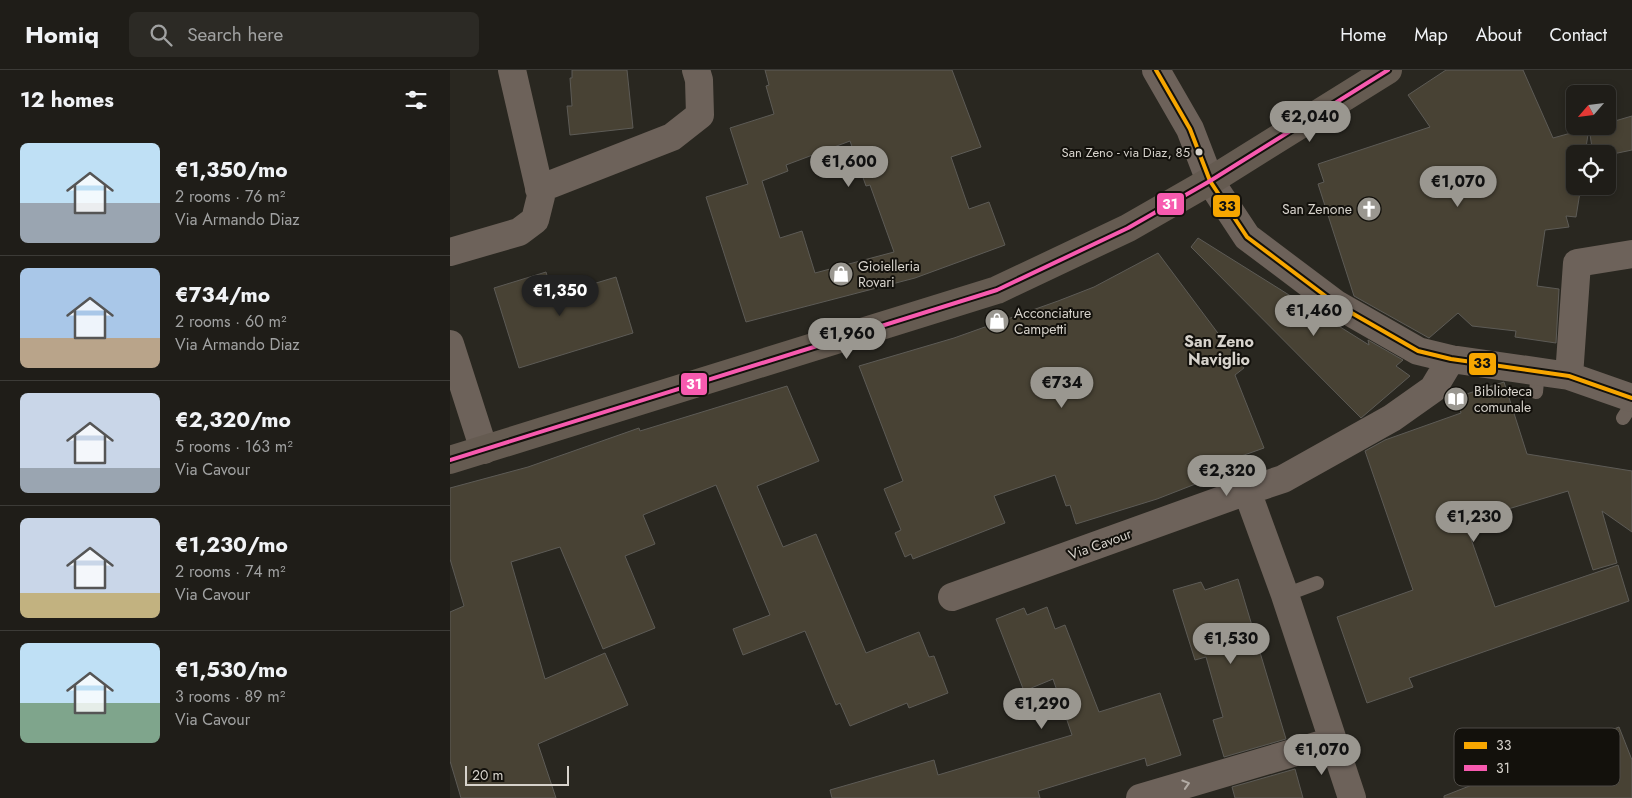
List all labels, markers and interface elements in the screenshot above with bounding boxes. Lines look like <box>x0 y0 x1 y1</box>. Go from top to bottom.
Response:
search box <box>129 12 479 57</box>
text: Homiq <box>25 17 99 52</box>
icon: search <box>147 21 175 49</box>
text: Search here <box>187 21 283 48</box>
text: Home <box>1340 22 1386 48</box>
text: Map <box>1414 22 1448 48</box>
text: About <box>1476 22 1521 48</box>
text: Contact <box>1549 22 1607 48</box>
text: 12 homes <box>20 85 114 115</box>
north arrow <box>1566 85 1616 135</box>
map controls <box>1566 85 1616 195</box>
icon: filters <box>402 86 430 114</box>
pin: €2,040 <box>1269 100 1351 143</box>
text: €2,040 <box>1281 105 1339 128</box>
place label: San Zeno - via Diaz, 85 <box>1062 143 1190 162</box>
button: locate <box>1566 145 1616 195</box>
pin: €1,600 <box>808 146 890 188</box>
marker: San Zeno - via Diaz, 85 <box>1194 147 1204 157</box>
text: €1,600 <box>821 150 877 173</box>
text: €1,350/mo <box>175 155 288 185</box>
icon: home <box>60 163 120 223</box>
pin: €1,070 <box>1417 166 1499 208</box>
text: €1,070 <box>1431 170 1485 193</box>
text: 2 rooms · 76 m² <box>175 185 285 208</box>
line badge: 31 <box>1156 192 1185 216</box>
text: 31 <box>1162 194 1178 214</box>
line badge: 33 <box>1212 194 1241 218</box>
text: 33 <box>1218 196 1236 216</box>
church icon: San Zenone <box>1356 196 1382 222</box>
place label: San Zenone <box>1282 199 1352 219</box>
text: Via Armando Diaz <box>175 208 300 231</box>
place label: Gioielleria Rovari <box>858 256 920 292</box>
shop icon: Gioielleria Rovari <box>828 261 854 287</box>
pin: €1,350 <box>519 274 601 317</box>
text: €1,350 <box>533 279 587 302</box>
text: €734/mo <box>175 280 270 310</box>
icon: home <box>60 288 120 348</box>
pin: €1,460 <box>1273 294 1355 337</box>
text: €1,460 <box>1286 299 1342 322</box>
place label: Acconciature Campetti <box>1014 303 1091 339</box>
shop icon: Acconciature Campetti <box>984 308 1010 334</box>
text: 2 rooms · 60 m² <box>175 310 287 333</box>
pin: €1,960 <box>806 318 888 360</box>
text: €1,960 <box>819 322 875 345</box>
district label: San Zeno Naviglio <box>1184 330 1254 371</box>
text: Via Armando Diaz <box>175 333 300 356</box>
line badge: 33 <box>1468 352 1497 376</box>
text: 33 <box>1473 353 1491 373</box>
pin: €734 <box>1032 366 1092 409</box>
text: €734 <box>1041 371 1083 394</box>
line badge: 31 <box>680 372 708 396</box>
text: 31 <box>686 374 702 394</box>
place label: Biblioteca comunale <box>1474 381 1532 417</box>
library icon: Biblioteca comunale <box>1443 386 1469 412</box>
text: €2,320/mo <box>175 405 291 435</box>
icon: home <box>60 413 120 473</box>
text: 5 rooms · 163 m² <box>175 435 293 458</box>
pin: €2,320 <box>1186 454 1268 497</box>
text: Via Cavour <box>175 458 250 481</box>
text: €2,320 <box>1198 459 1256 482</box>
pin: €1,230 <box>1433 500 1515 543</box>
text: €1,230 <box>1447 505 1501 528</box>
street label: Via Cavour <box>1066 523 1135 565</box>
text: €1,230/mo <box>175 530 288 560</box>
icon: home <box>60 538 120 598</box>
text: 2 rooms · 74 m² <box>175 560 286 583</box>
text: Via Cavour <box>175 583 250 606</box>
pin: €1,530 <box>1190 622 1272 665</box>
text: €1,530 <box>1204 627 1258 650</box>
text: €1,530/mo <box>175 655 288 685</box>
icon: home <box>60 663 120 723</box>
text: 3 rooms · 89 m² <box>175 685 285 708</box>
pin: €1,290 <box>1001 688 1083 730</box>
text: €1,290 <box>1014 692 1070 715</box>
text: Via Cavour <box>175 708 250 731</box>
legend <box>1454 728 1620 786</box>
pin: €1,070 <box>1281 734 1363 776</box>
text: 33 <box>1496 735 1512 755</box>
text: €1,070 <box>1295 738 1349 761</box>
text: 31 <box>1496 758 1510 778</box>
scale bar <box>465 763 569 786</box>
text: 20 m <box>472 765 504 785</box>
one-way arrow <box>1182 780 1190 790</box>

